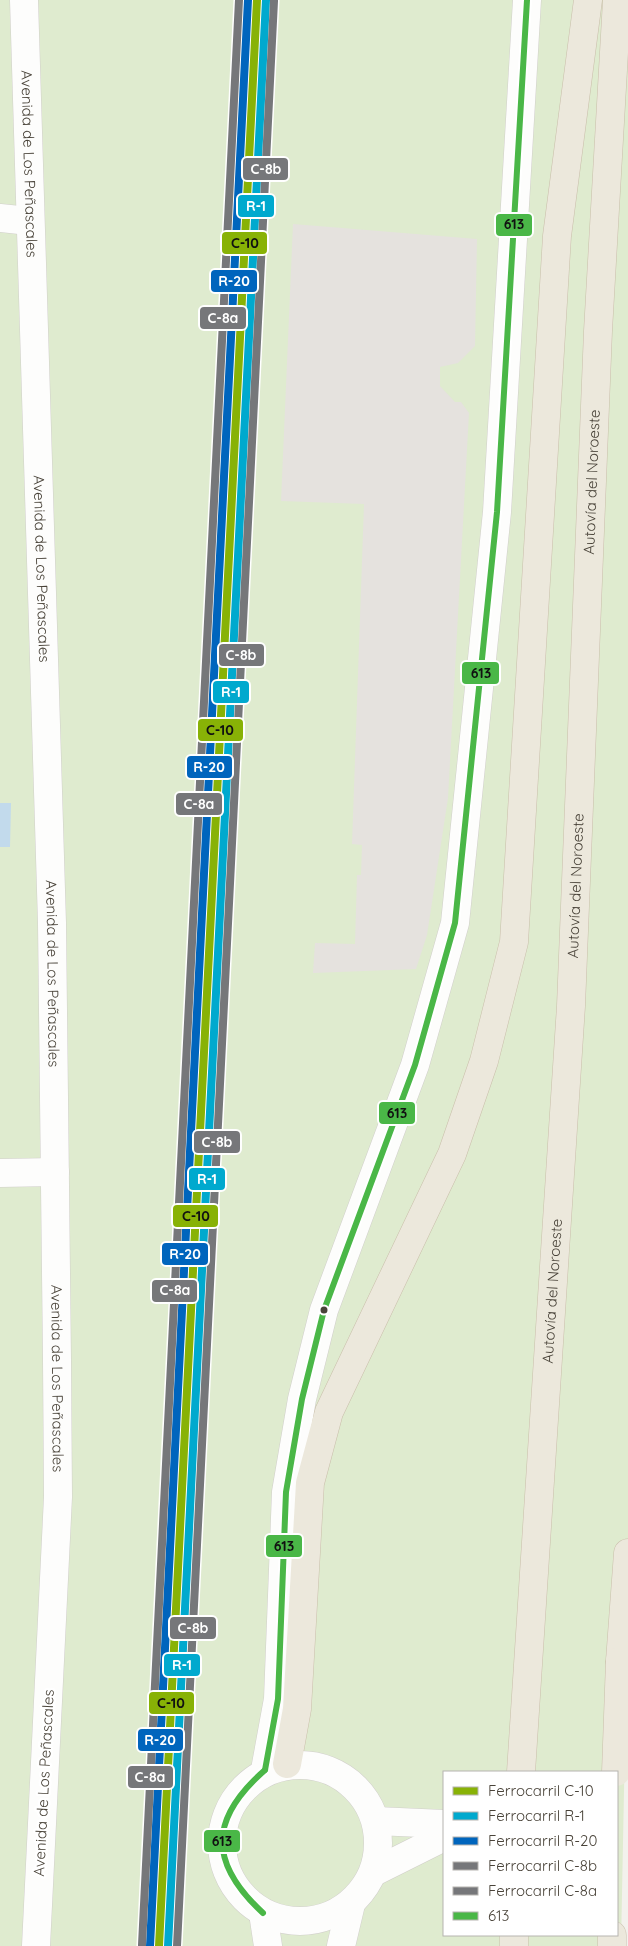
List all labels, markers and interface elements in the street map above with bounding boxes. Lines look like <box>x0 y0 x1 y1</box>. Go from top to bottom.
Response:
street label: Avenida de Los Peñascales <box>17 70 42 258</box>
line badge: C-8b <box>242 157 289 181</box>
text: C-8b <box>251 160 282 178</box>
line badge: R-1 <box>237 194 275 218</box>
text: R-1 <box>246 197 266 215</box>
line badge: 613 <box>495 213 533 237</box>
text: 613 <box>504 215 524 233</box>
line badge: C-10 <box>221 231 268 255</box>
text: C-10 <box>231 234 259 252</box>
line badge: R-20 <box>210 269 258 293</box>
text: R-20 <box>218 272 250 290</box>
line badge: C-8a <box>199 306 247 330</box>
text: C-8a <box>208 309 238 327</box>
street label: Autovía del Noroeste <box>579 409 604 555</box>
street label: Avenida de Los Peñascales <box>29 475 54 663</box>
line badge: C-8b <box>218 643 265 667</box>
text: C-8b <box>226 646 257 664</box>
line badge: 613 <box>461 661 500 685</box>
text: 613 <box>471 664 491 682</box>
line badge: R-1 <box>212 680 250 704</box>
text: R-1 <box>221 683 241 701</box>
line badge: C-10 <box>197 718 244 742</box>
text: C-10 <box>206 721 234 739</box>
line badge: R-20 <box>186 755 233 779</box>
text: R-20 <box>193 758 225 776</box>
line badge: C-8a <box>175 792 223 816</box>
text: C-8a <box>184 795 214 813</box>
street label: Autovía del Noroeste <box>563 813 588 959</box>
street label: Avenida de Los Peñascales <box>42 880 64 1067</box>
line badge: 613 <box>378 1101 416 1125</box>
text: 613 <box>387 1104 407 1122</box>
line badge: C-8b <box>193 1130 241 1154</box>
text: C-8b <box>202 1133 233 1151</box>
line badge: R-1 <box>188 1167 226 1191</box>
text: R-1 <box>197 1170 217 1188</box>
line badge: C-10 <box>172 1204 219 1228</box>
text: C-10 <box>182 1207 210 1225</box>
street label: Autovía del Noroeste <box>538 1218 566 1364</box>
line badge: R-20 <box>161 1242 209 1266</box>
text: R-20 <box>169 1245 201 1263</box>
line badge: C-8a <box>151 1279 198 1303</box>
text: C-8a <box>160 1281 190 1299</box>
street label: Avenida de Los Peñascales <box>47 1285 68 1472</box>
unlabelled marker <box>319 1305 329 1315</box>
line badge: 613 <box>265 1534 303 1558</box>
text: 613 <box>274 1537 294 1555</box>
line badge: C-8b <box>169 1616 217 1640</box>
text: C-8b <box>178 1619 209 1637</box>
line badge: R-1 <box>163 1653 201 1677</box>
text: R-1 <box>172 1656 192 1674</box>
street label: Avenida de Los Peñascales <box>29 1689 58 1877</box>
line badge: C-10 <box>148 1691 195 1715</box>
text: C-10 <box>157 1694 185 1712</box>
line badge: R-20 <box>137 1728 184 1752</box>
text: R-20 <box>144 1731 176 1749</box>
line badge: C-8a <box>127 1765 174 1789</box>
text: C-8a <box>135 1768 165 1786</box>
legend <box>443 1771 618 1936</box>
text: Ferrocarril C-10 <box>488 1781 594 1800</box>
text: Ferrocarril R-1 <box>488 1806 585 1825</box>
line badge: 613 <box>203 1829 241 1853</box>
text: Ferrocarril R-20 <box>488 1831 597 1850</box>
text: 613 <box>212 1832 232 1850</box>
text: Ferrocarril C-8b <box>488 1856 597 1875</box>
text: Ferrocarril C-8a <box>488 1881 597 1900</box>
text: 613 <box>488 1906 510 1925</box>

